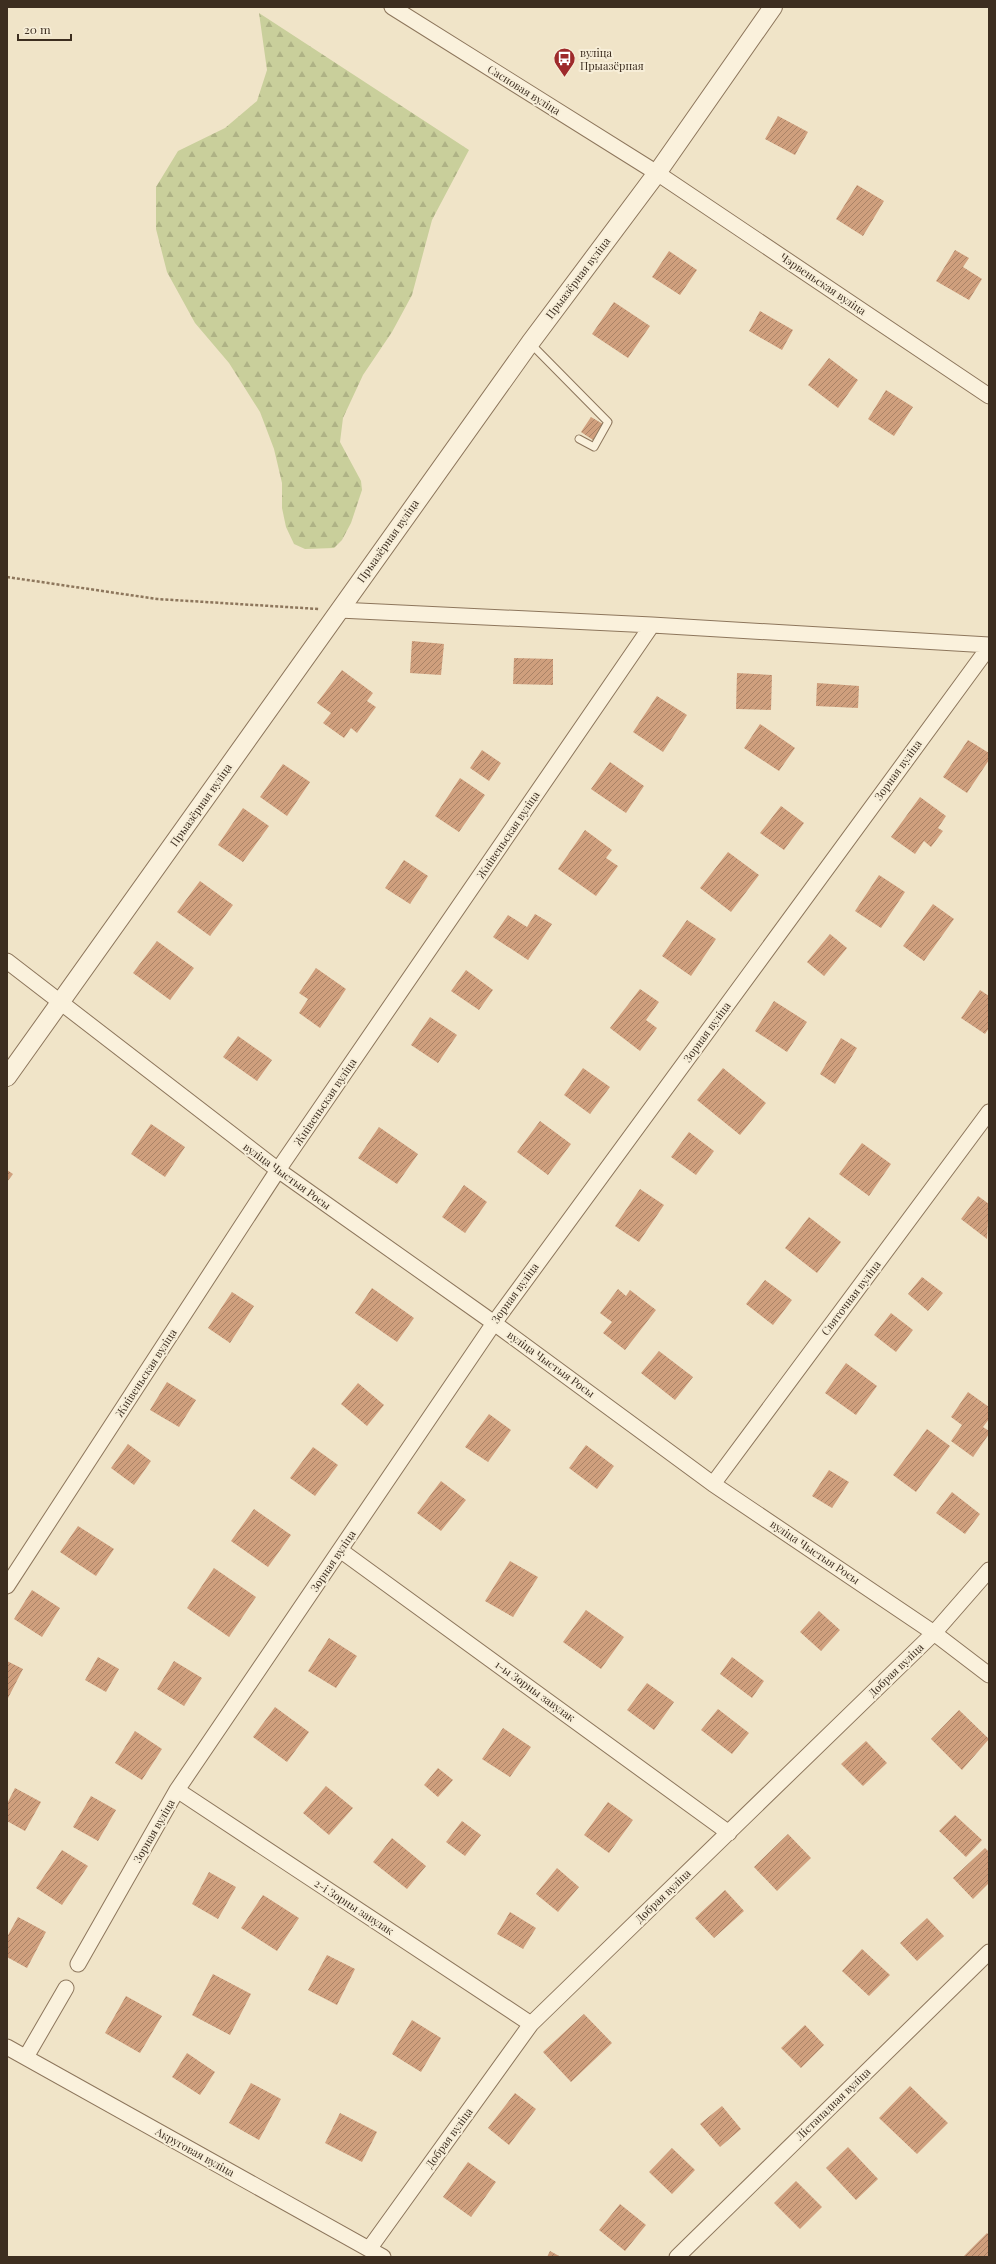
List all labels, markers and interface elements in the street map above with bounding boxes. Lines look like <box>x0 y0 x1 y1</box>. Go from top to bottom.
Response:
scale bar <box>18 16 71 42</box>
text: 20 m <box>24 21 51 37</box>
place label: вуліца Прыазёрная <box>580 45 644 73</box>
bus stop icon: вуліца Прыазёрная <box>552 46 578 79</box>
street label: Сасновая вуліца <box>485 61 564 118</box>
street label: Прыазёрная вуліца <box>542 234 613 321</box>
street label: Чэрвеньская вуліца <box>777 249 870 318</box>
street label: Прыазёрная вуліца <box>353 496 422 585</box>
street label: Зорная вуліца <box>871 736 925 803</box>
street label: Прыазёрная вуліца <box>166 760 235 849</box>
street label: Жнівеньская вуліца <box>473 788 543 881</box>
street label: Зорная вуліца <box>680 998 734 1065</box>
street label: Жнівеньская вуліца <box>290 1055 360 1148</box>
street label: вуліца Чыстыя Росы <box>240 1139 335 1213</box>
street label: Святочная вуліца <box>817 1257 884 1338</box>
street label: Зорная вуліца <box>488 1259 542 1326</box>
street label: Жнівеньская вуліца <box>111 1325 180 1420</box>
street label: вуліца Чыстыя Росы <box>504 1327 599 1401</box>
street label: вуліца Чыстыя Росы <box>768 1516 863 1587</box>
street label: Зорная вуліца <box>306 1527 359 1594</box>
street label: Добрая вуліца <box>865 1639 927 1700</box>
street label: 1-ы Зорны завулак <box>492 1656 579 1725</box>
street label: Зорная вуліца <box>129 1796 178 1865</box>
street label: Добрая вуліца <box>632 1865 694 1926</box>
street label: 2-і Зорны завулак <box>312 1875 397 1938</box>
street label: Лістападная вуліца <box>791 2064 874 2144</box>
street label: Добрая вуліца <box>422 2104 476 2171</box>
street label: Акруговая вуліца <box>152 2123 238 2180</box>

